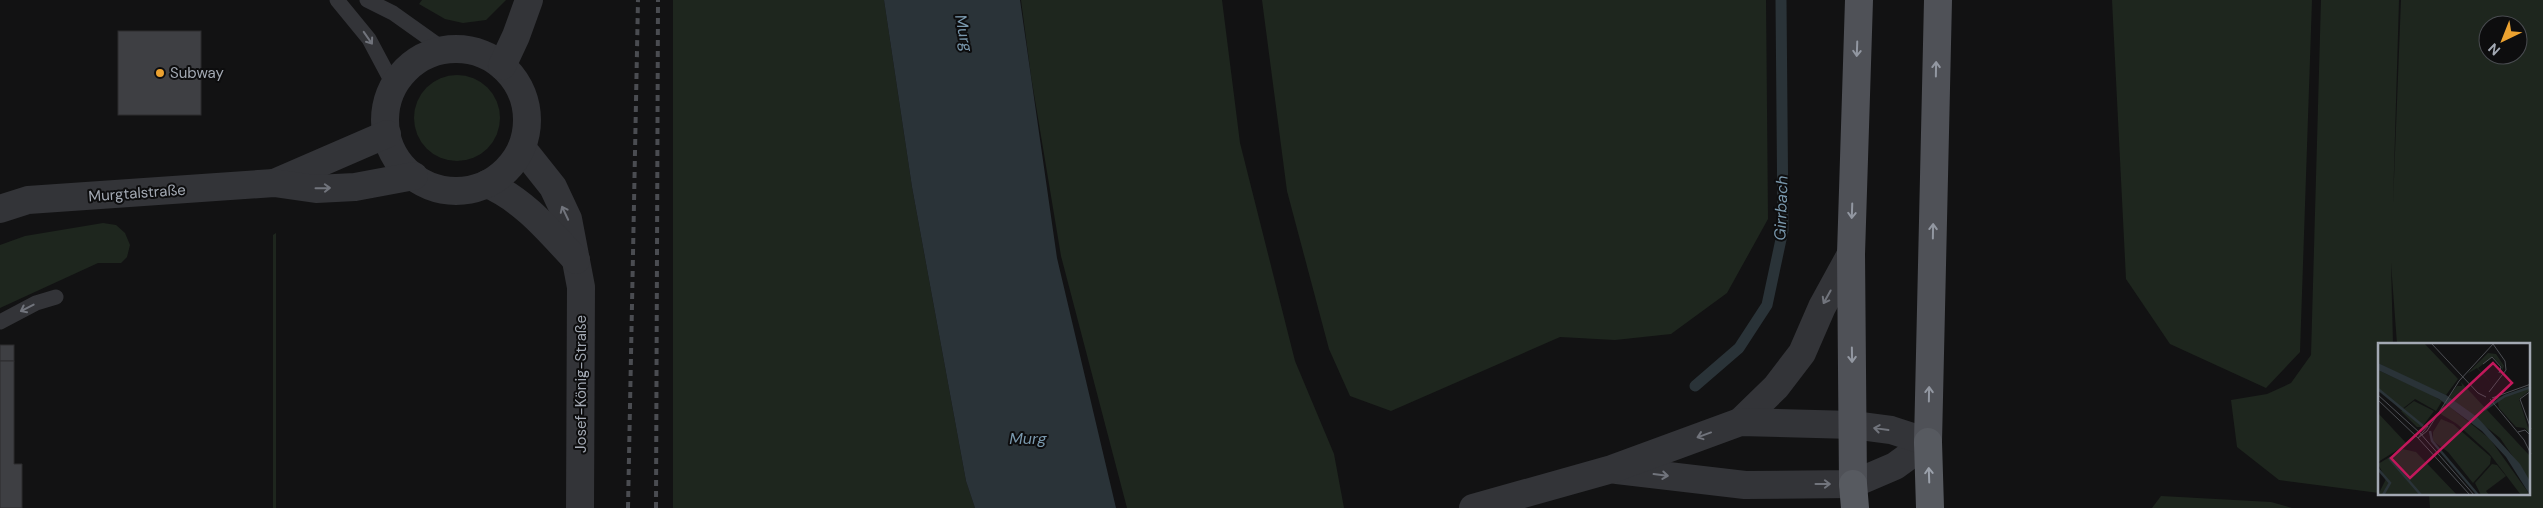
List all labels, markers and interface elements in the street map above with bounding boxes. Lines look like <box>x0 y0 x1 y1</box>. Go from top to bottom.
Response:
water label: Murg <box>950 13 978 55</box>
north arrow <box>2478 15 2528 65</box>
one-way arrow <box>363 31 373 45</box>
text: N <box>2484 39 2504 60</box>
one-way arrow <box>1853 40 1862 56</box>
one-way arrow <box>1932 61 1941 77</box>
place label: Subway <box>170 63 225 83</box>
marker: Subway <box>154 67 166 79</box>
water label: Girrbach <box>1769 175 1793 241</box>
street label: Murgtalstraße <box>88 180 186 206</box>
one-way arrow <box>314 183 331 193</box>
one-way arrow <box>1847 202 1857 219</box>
one-way arrow <box>560 206 569 221</box>
one-way arrow <box>1928 223 1937 239</box>
one-way arrow <box>1822 289 1832 304</box>
one-way arrow <box>20 304 35 313</box>
street label: Josef-König-Straße <box>571 315 591 453</box>
inset map <box>2378 343 2530 496</box>
one-way arrow <box>1847 346 1857 363</box>
one-way arrow <box>1924 386 1934 402</box>
one-way arrow <box>1873 424 1889 434</box>
water label: Murg <box>1009 428 1048 449</box>
one-way arrow <box>1696 431 1712 440</box>
one-way arrow <box>1924 467 1934 484</box>
one-way arrow <box>1652 470 1668 480</box>
one-way arrow <box>1814 480 1830 489</box>

